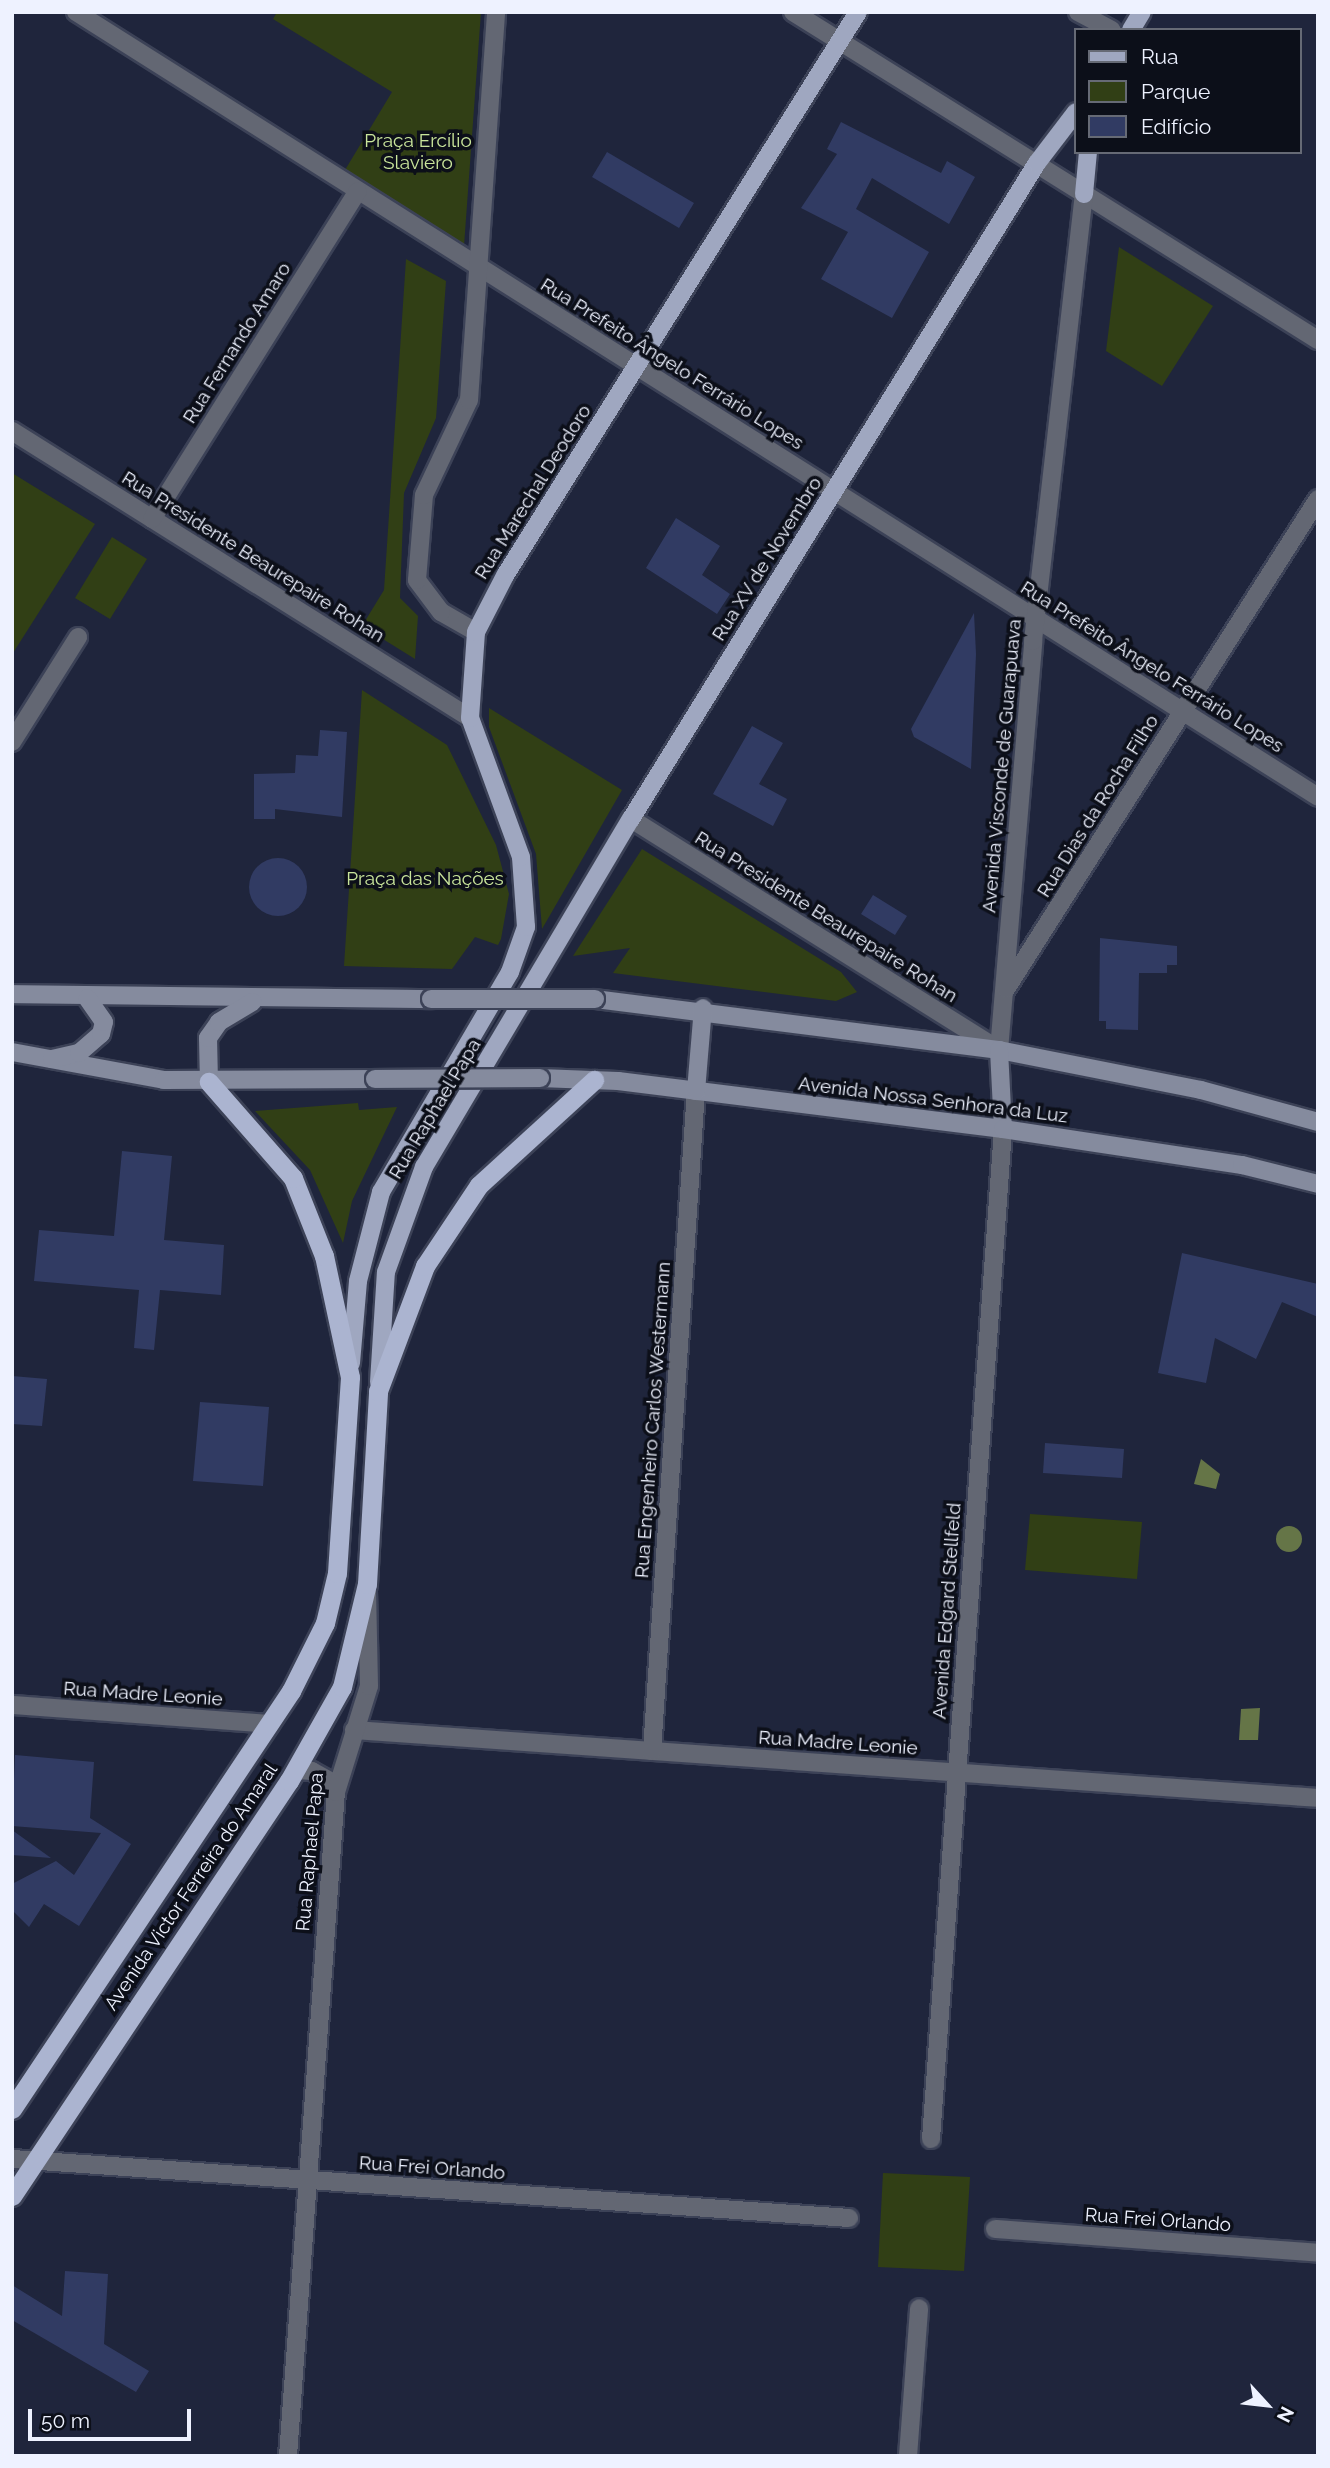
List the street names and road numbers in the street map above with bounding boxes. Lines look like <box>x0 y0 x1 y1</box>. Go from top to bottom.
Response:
street label: Rua Fernando Amaro <box>178 258 296 428</box>
street label: Rua Prefeito Ângelo Ferrário Lopes <box>536 273 808 455</box>
street label: Rua Marechal Deodoro <box>470 400 596 584</box>
street label: Rua Presidente Beaurepaire Rohan <box>118 467 388 647</box>
street label: Rua XV de Novembro <box>707 473 827 645</box>
street label: Rua Prefeito Ângelo Ferrário Lopes <box>1016 576 1288 758</box>
street label: Avenida Visconde de Guarapuava <box>978 618 1026 914</box>
street label: Rua Dias da Rocha Filho <box>1032 711 1164 901</box>
street label: Rua Presidente Beaurepaire Rohan <box>691 827 961 1007</box>
street label: Rua Raphael Papa <box>384 1035 486 1183</box>
street label: Avenida Nossa Senhora da Luz <box>797 1072 1069 1128</box>
street label: Rua Engenheiro Carlos Westermann <box>631 1261 675 1579</box>
street label: Avenida Edgard Stellfeld <box>928 1502 966 1720</box>
street label: Rua Madre Leonie <box>63 1677 223 1711</box>
street label: Rua Madre Leonie <box>758 1726 918 1760</box>
street label: Avenida Victor Ferreira do Amaral <box>99 1759 283 2015</box>
street label: Rua Raphael Papa <box>292 1771 328 1933</box>
street label: Rua Frei Orlando <box>358 2152 506 2184</box>
street label: Rua Frei Orlando <box>1084 2204 1232 2236</box>

